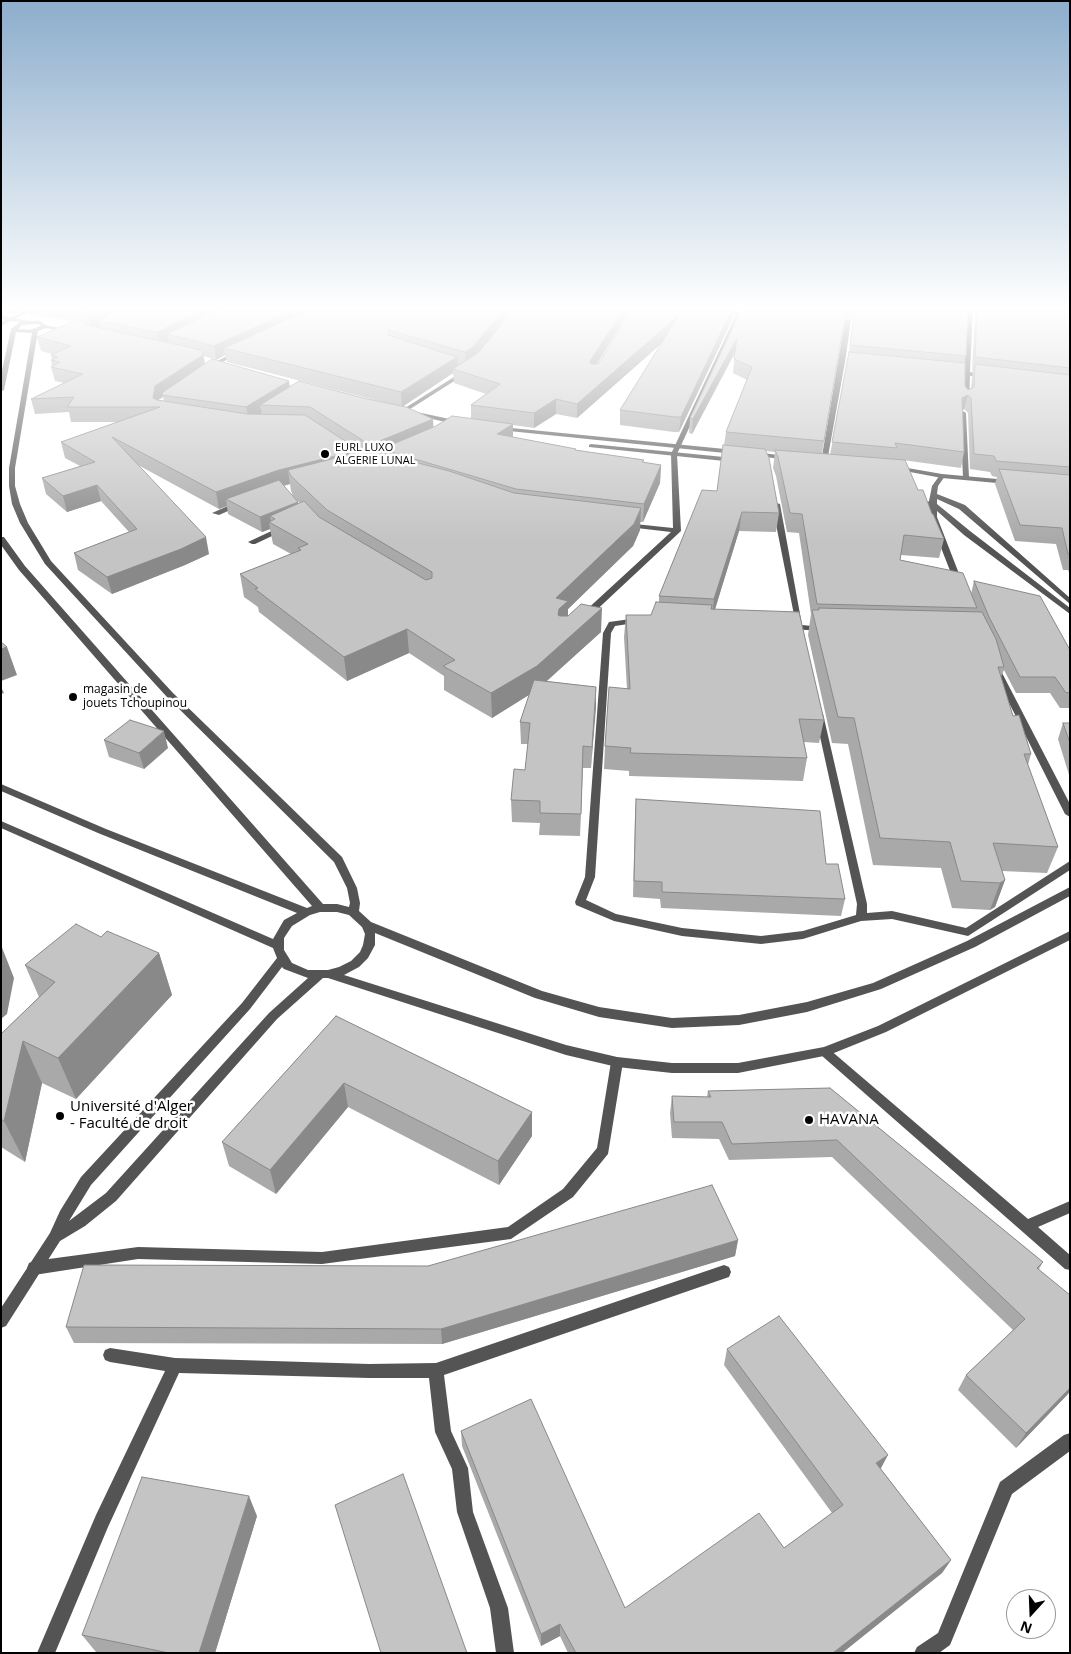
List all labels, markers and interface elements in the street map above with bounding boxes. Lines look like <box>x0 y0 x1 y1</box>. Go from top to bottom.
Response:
place label: EURL LUXO ALGERIE LUNAL <box>335 441 415 467</box>
marker: EURL LUXO ALGERIE LUNAL <box>319 448 331 460</box>
place label: magasin de jouets Tchoupinou <box>83 683 187 711</box>
marker: magasin de jouets Tchoupinou <box>67 691 79 703</box>
place label: Université d'Alger - Faculté de droit <box>70 1098 193 1133</box>
marker: Université d'Alger - Faculté de droit <box>54 1110 66 1122</box>
place label: HAVANA <box>819 1111 879 1129</box>
marker: HAVANA <box>803 1114 815 1126</box>
north arrow <box>1006 1589 1056 1639</box>
text: N <box>1017 1617 1035 1639</box>

